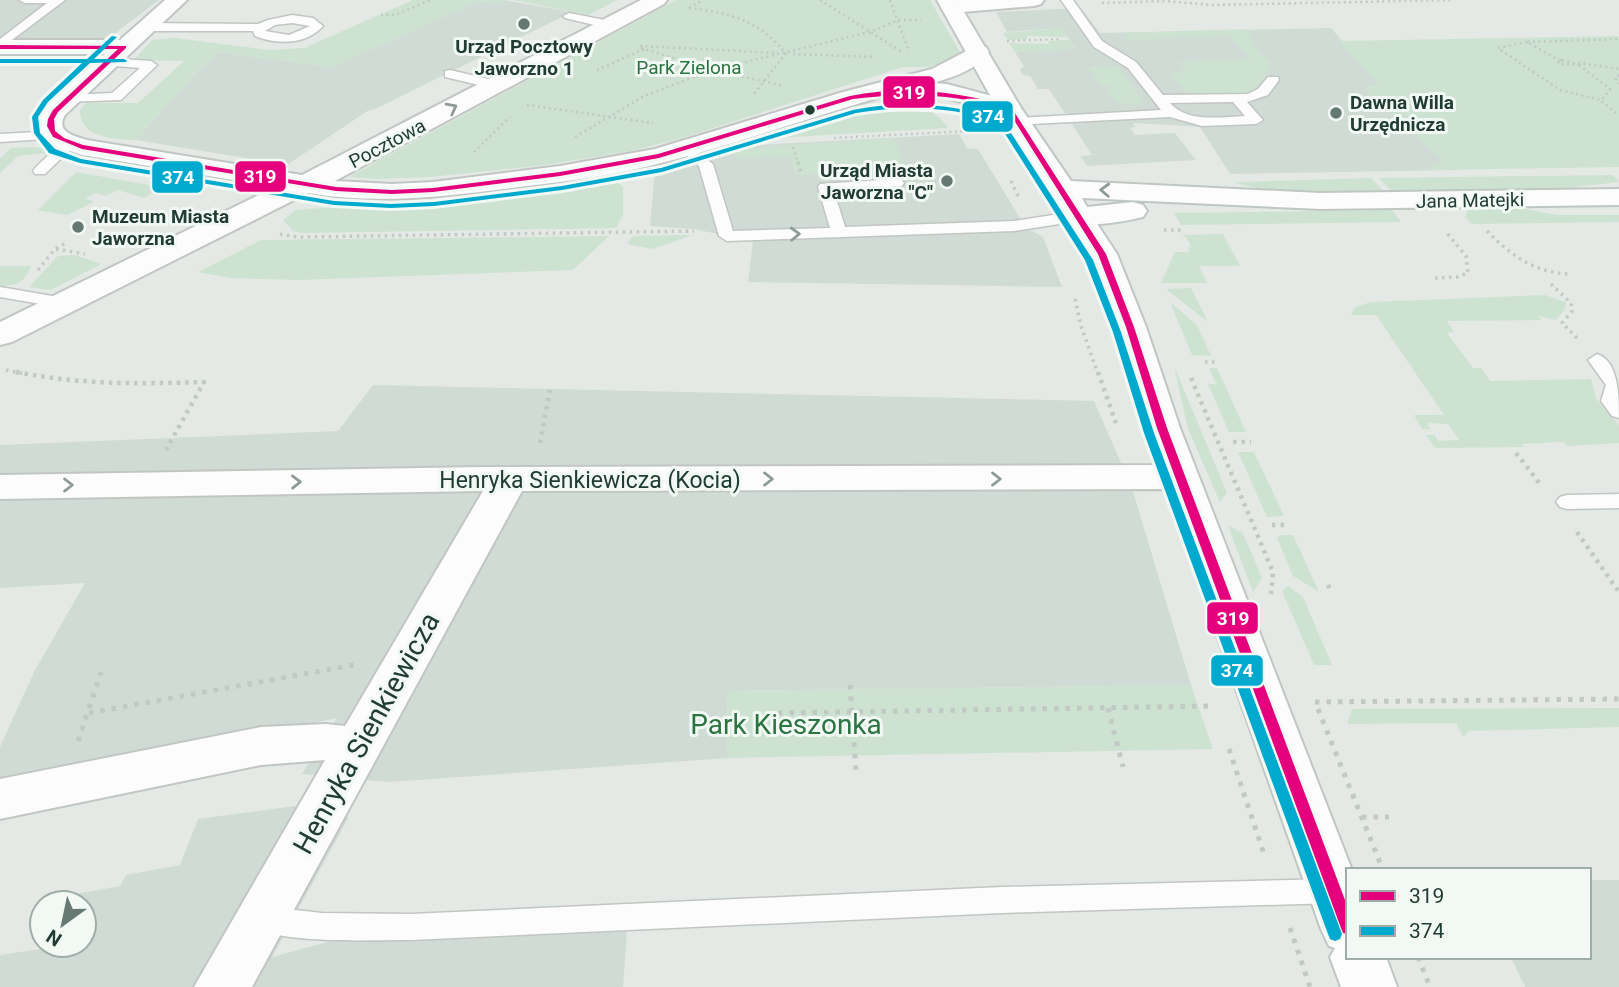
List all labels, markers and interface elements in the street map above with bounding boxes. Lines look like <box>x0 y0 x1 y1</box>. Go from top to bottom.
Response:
marker: Urząd Pocztowy Jaworzno 1 <box>516 16 532 32</box>
place label: Urząd Pocztowy Jaworzno 1 <box>455 35 593 80</box>
park label: Park Zielona <box>636 56 742 79</box>
line badge: 319 <box>882 75 936 109</box>
text: 319 <box>893 81 925 104</box>
place label: Dawna Willa Urzędnicza <box>1350 91 1454 136</box>
line badge: 374 <box>961 100 1014 133</box>
one-way arrow <box>445 103 457 117</box>
unlabelled marker <box>803 103 817 117</box>
text: 374 <box>972 105 1004 128</box>
marker: Dawna Willa Urzędnicza <box>1328 105 1344 121</box>
street label: Pocztowa <box>345 114 430 173</box>
place label: Urząd Miasta Jaworzna "C" <box>820 159 933 204</box>
line badge: 374 <box>151 160 204 194</box>
line badge: 319 <box>234 160 287 193</box>
text: 319 <box>244 165 276 188</box>
text: 374 <box>162 166 194 189</box>
marker: Urząd Miasta Jaworzna "C" <box>939 173 955 189</box>
one-way arrow <box>1099 182 1110 198</box>
street label: Jana Matejki <box>1416 188 1524 213</box>
place label: Muzeum Miasta Jaworzna <box>92 205 229 250</box>
marker: Muzeum Miasta Jaworzna <box>70 219 86 235</box>
one-way arrow <box>790 226 801 241</box>
street label: Henryka Sienkiewicza (Kocia) <box>439 467 741 494</box>
one-way arrow <box>763 471 774 487</box>
one-way arrow <box>991 471 1001 487</box>
one-way arrow <box>291 474 301 490</box>
one-way arrow <box>63 477 74 493</box>
line badge: 319 <box>1206 601 1259 635</box>
street label: Henryka Sienkiewicza <box>286 607 447 860</box>
text: 319 <box>1217 607 1249 630</box>
line badge: 374 <box>1210 654 1264 687</box>
text: 374 <box>1221 659 1253 682</box>
park label: Park Kieszonka <box>690 708 882 741</box>
legend <box>1346 868 1591 959</box>
text: 319 <box>1409 884 1444 908</box>
north arrow <box>28 889 98 959</box>
text: 374 <box>1409 919 1445 943</box>
text: N <box>42 925 66 951</box>

